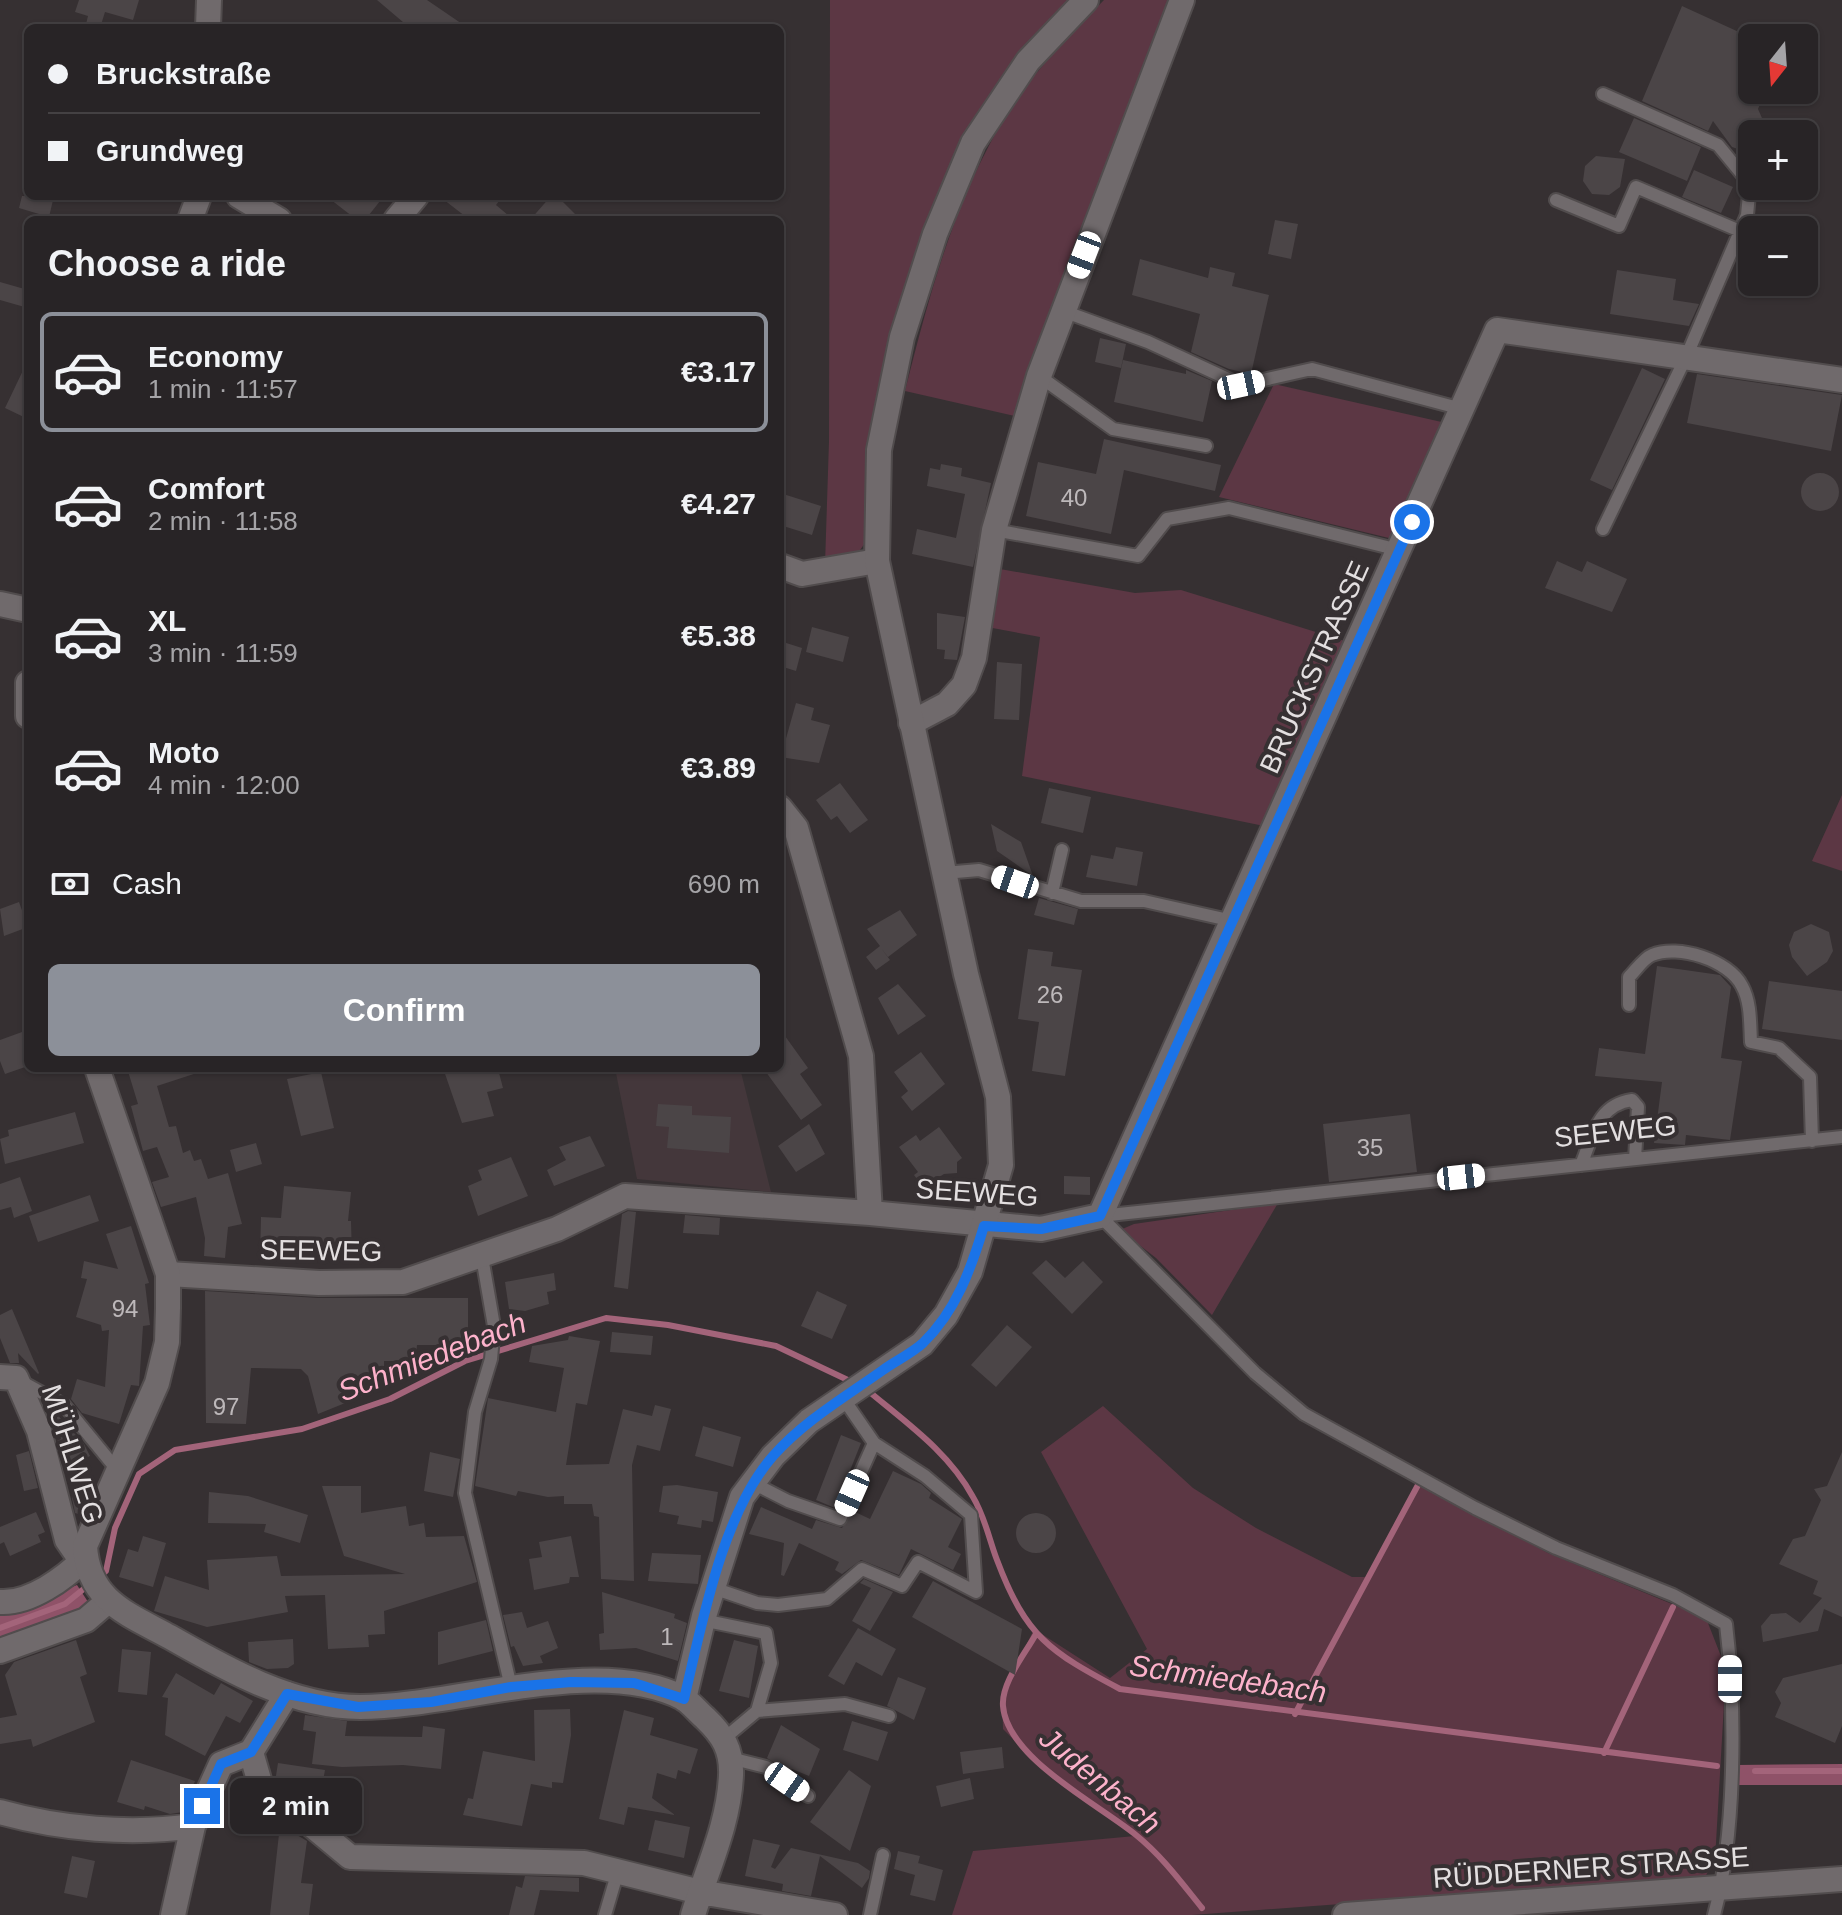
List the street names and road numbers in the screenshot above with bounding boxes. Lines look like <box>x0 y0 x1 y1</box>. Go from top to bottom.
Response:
street label: BRUCKSTRASSE <box>1254 556 1375 778</box>
street label: SEEWEG <box>1552 1110 1678 1153</box>
street label: SEEWEG <box>915 1173 1039 1212</box>
street label: SEEWEG <box>259 1234 383 1267</box>
street label: MÜHLWEG <box>36 1381 110 1527</box>
street label: RÜDDERNER STRASSE <box>1432 1841 1750 1894</box>

